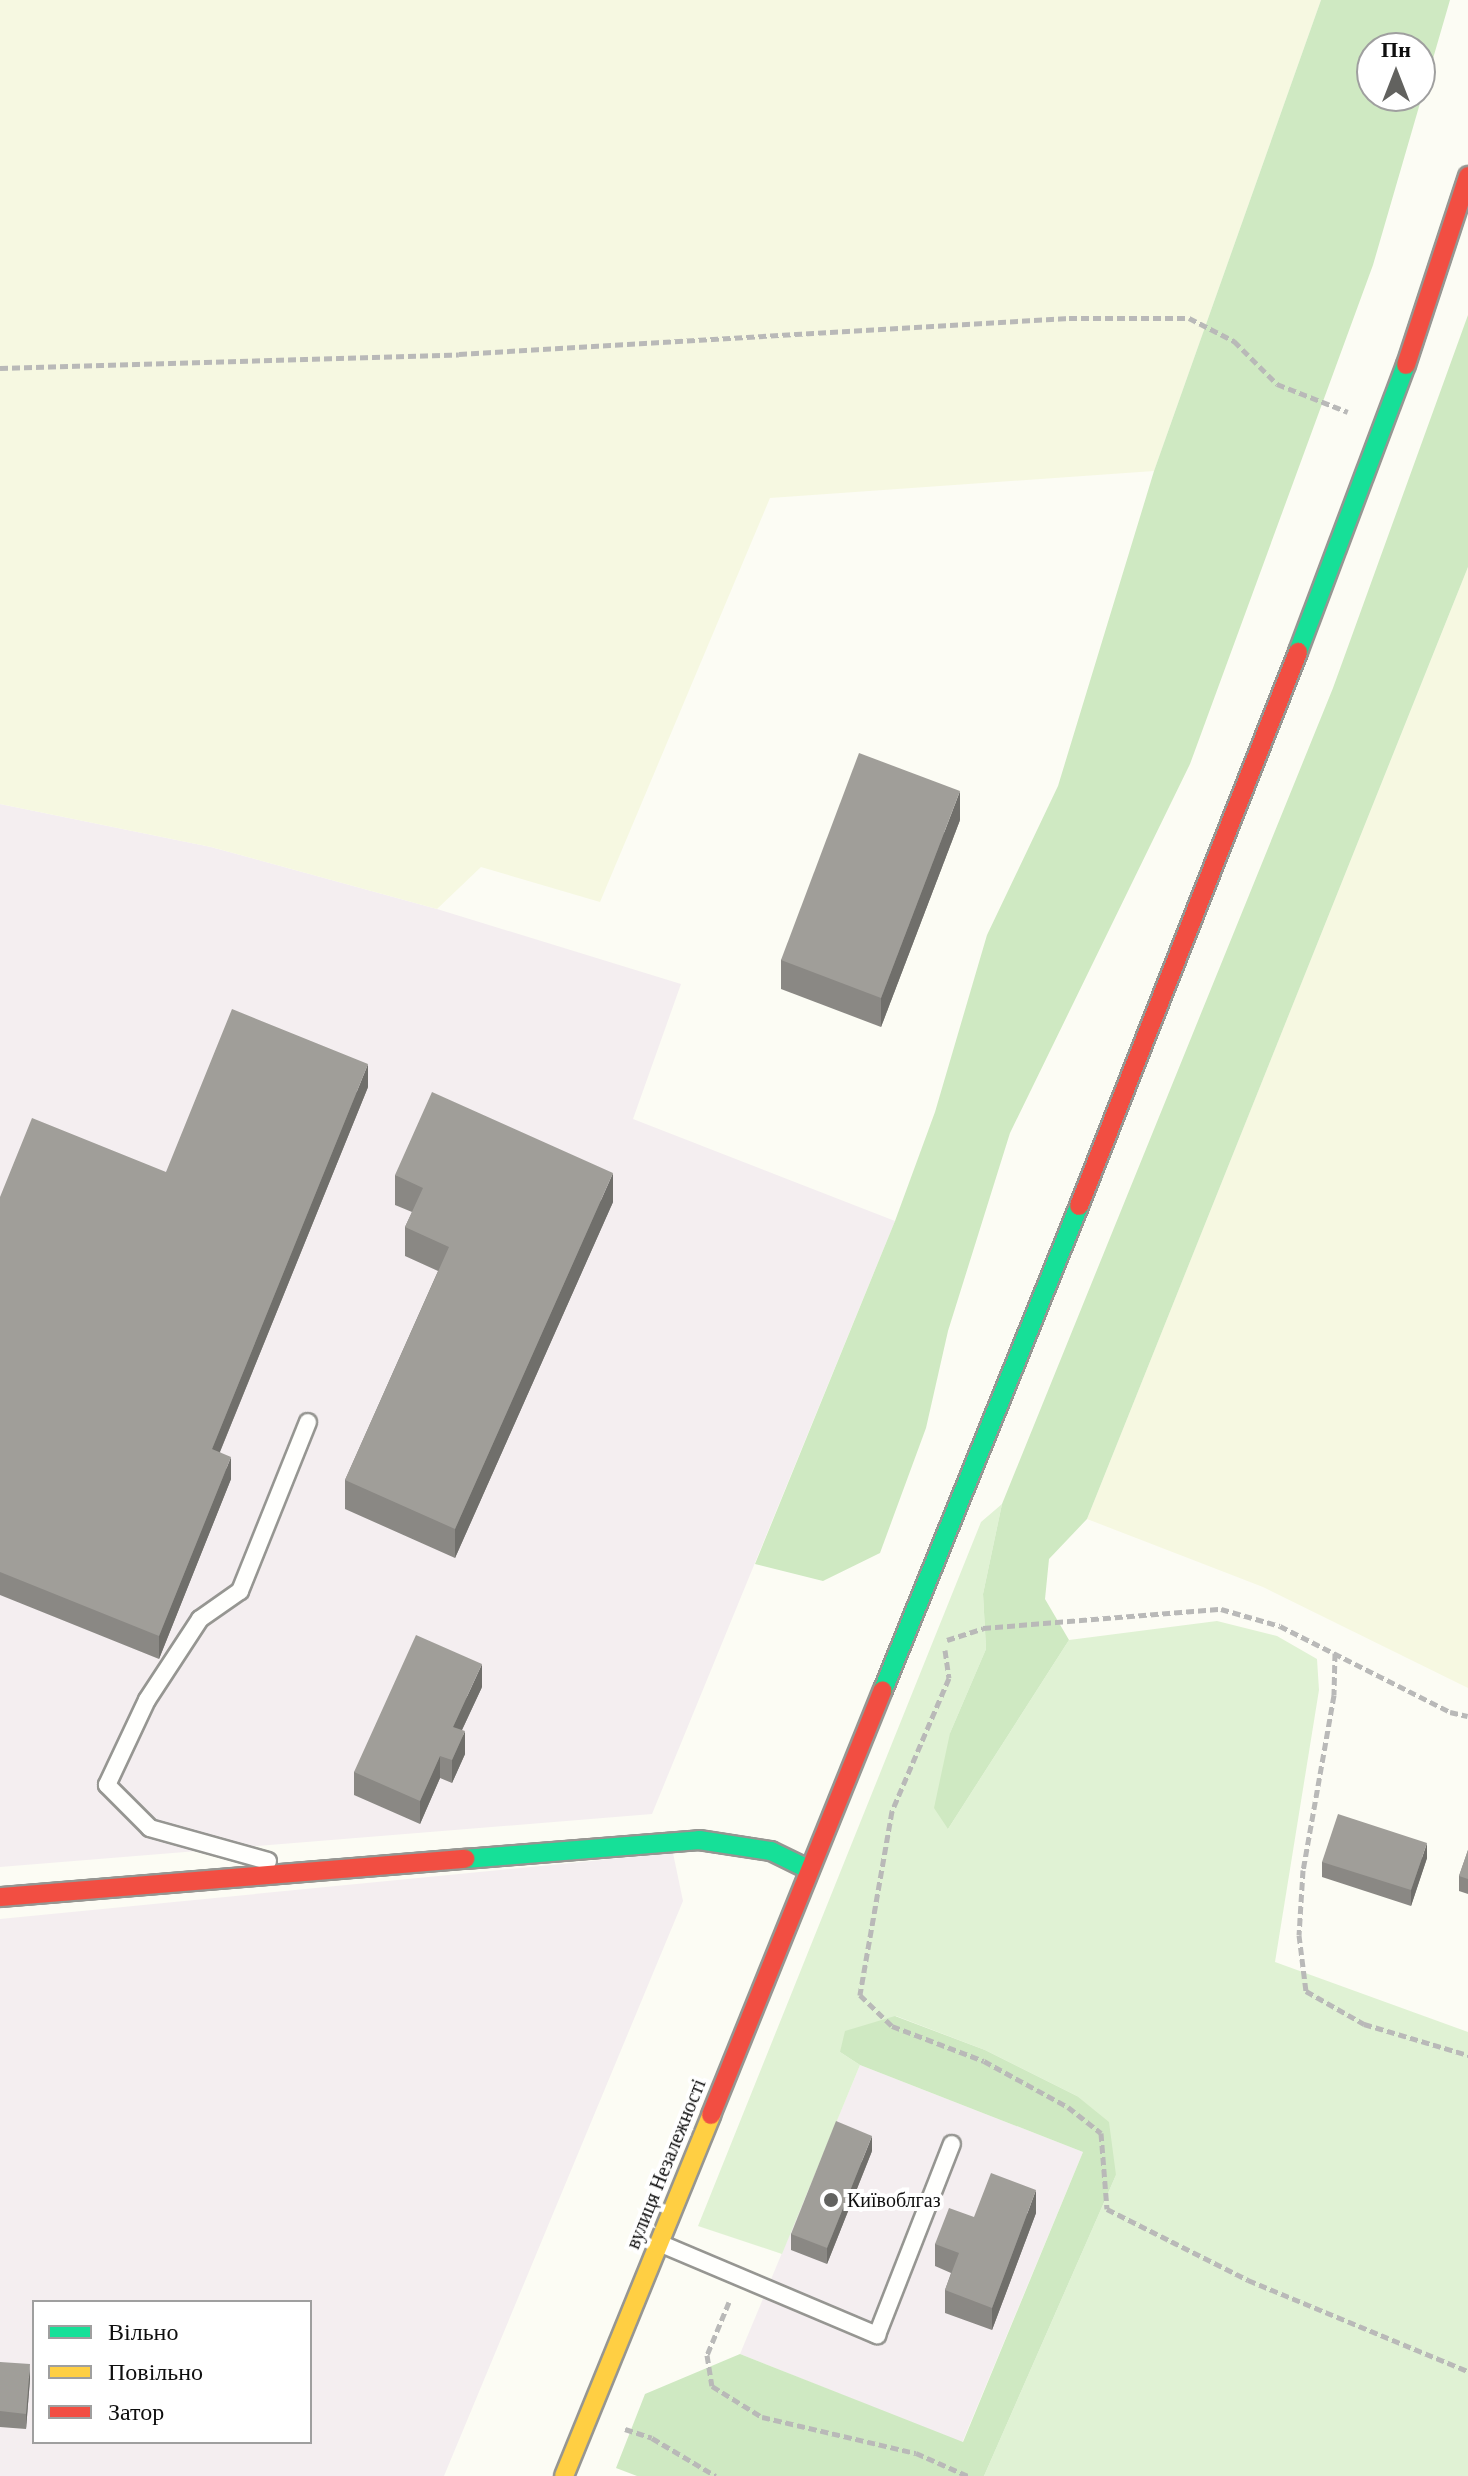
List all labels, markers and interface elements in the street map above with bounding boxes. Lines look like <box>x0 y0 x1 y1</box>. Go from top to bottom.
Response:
north arrow <box>1356 32 1436 112</box>
text: Пн <box>1381 37 1411 62</box>
street label: вулиця Незалежності <box>621 2076 711 2252</box>
place label: Київоблгаз <box>847 2188 941 2212</box>
marker: Київоблгаз <box>822 2191 840 2209</box>
legend <box>32 2300 312 2444</box>
text: Вільно <box>108 2319 178 2345</box>
text: Повільно <box>108 2359 203 2385</box>
text: Затор <box>108 2399 164 2425</box>

